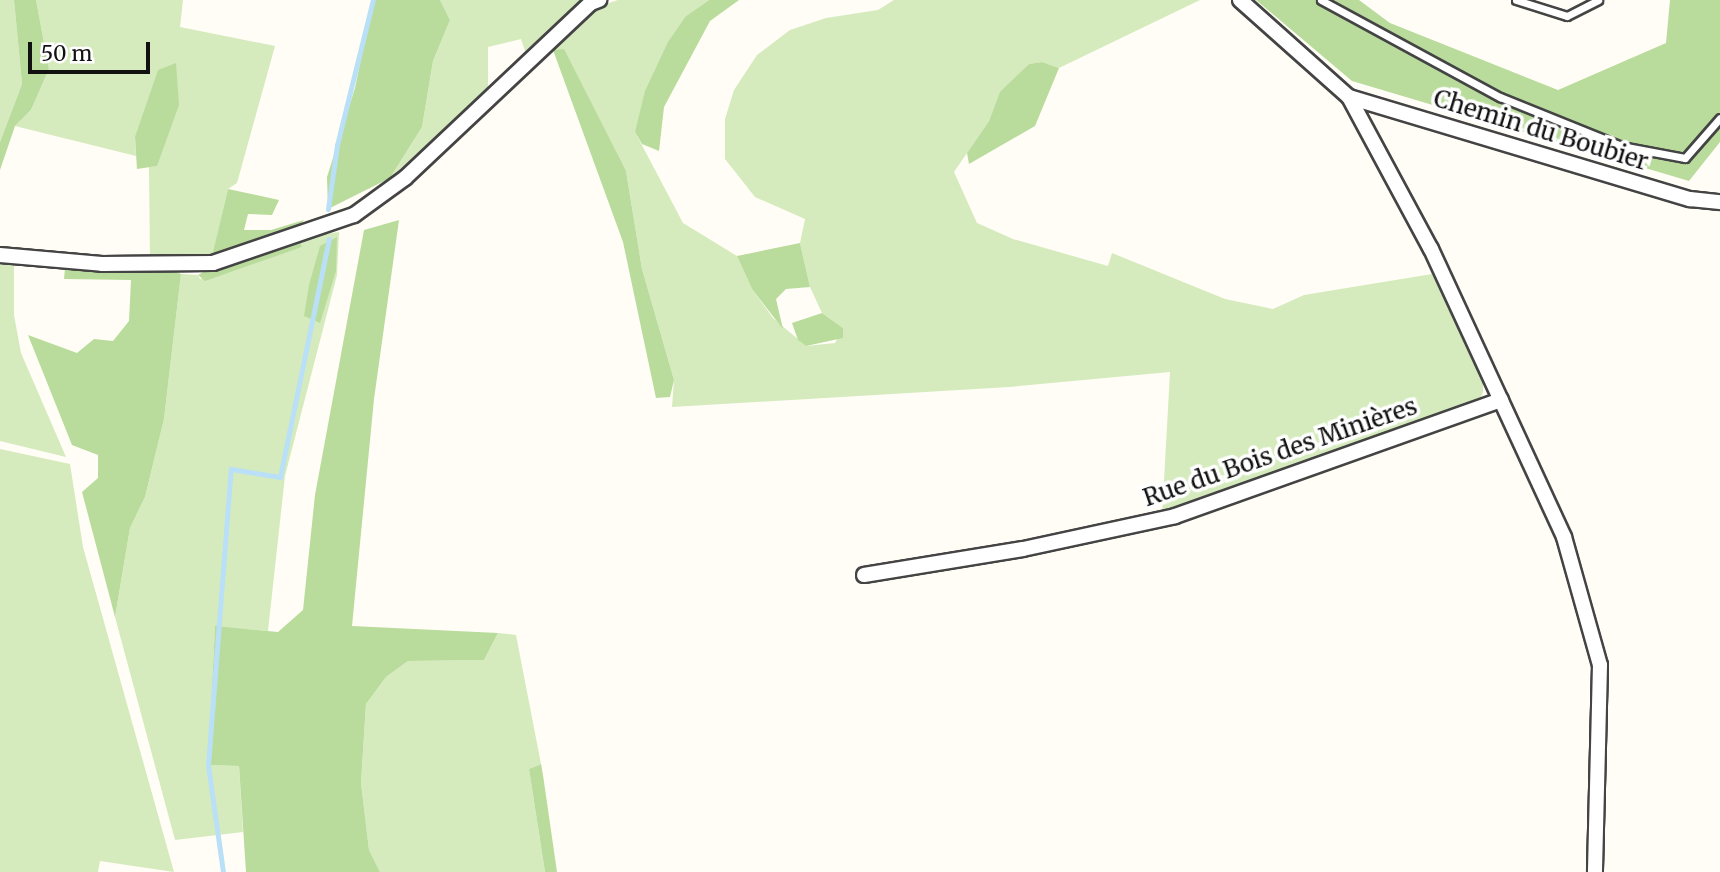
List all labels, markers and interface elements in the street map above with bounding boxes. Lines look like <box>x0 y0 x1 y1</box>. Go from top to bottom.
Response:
scale bar <box>32 28 154 72</box>
text: 50 m <box>41 40 92 67</box>
street label: Chemin du Boubier <box>1430 84 1652 176</box>
street label: Rue du Bois des Minières <box>1139 392 1421 512</box>

